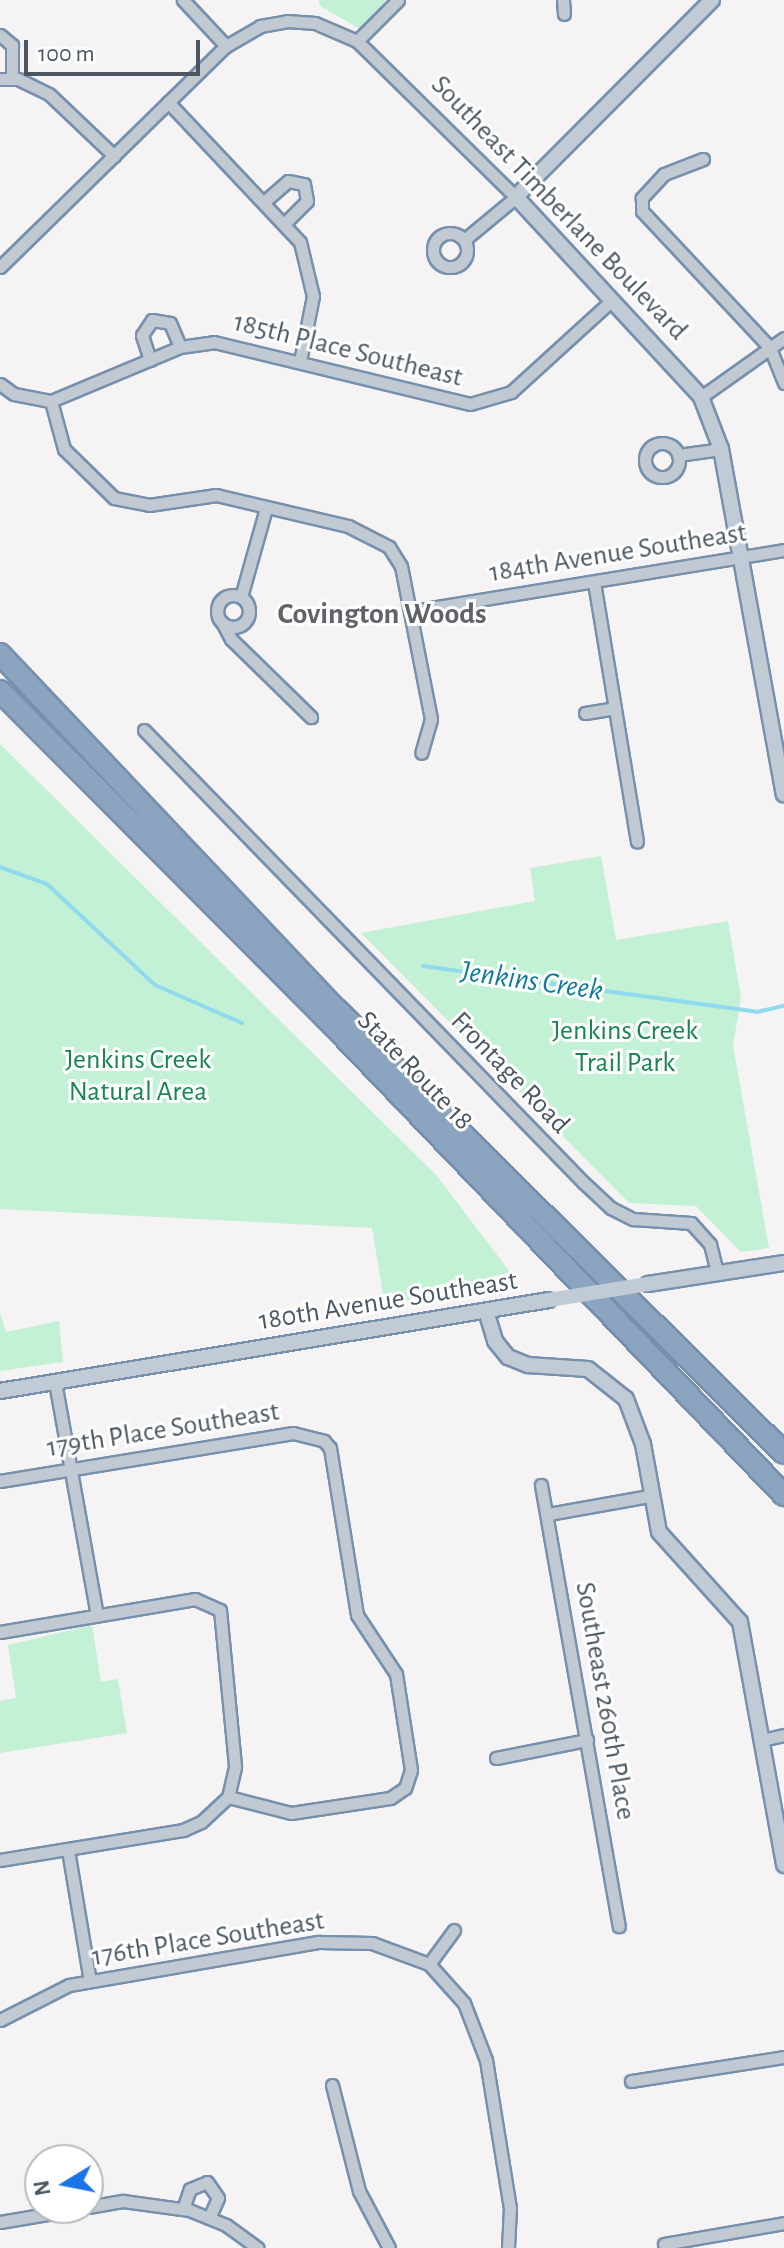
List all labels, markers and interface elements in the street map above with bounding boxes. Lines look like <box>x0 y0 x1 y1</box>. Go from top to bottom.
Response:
scale bar <box>28 24 204 74</box>
text: 100 m <box>38 42 95 66</box>
street label: Southeast Timberlane Boulevard <box>424 69 694 347</box>
street label: 185th Place Southeast <box>230 305 466 395</box>
street label: 184th Avenue Southeast <box>487 516 749 590</box>
district label: Covington Woods <box>277 596 487 632</box>
water label: Jenkins Creek <box>459 953 605 1009</box>
street label: State Route 18 <box>350 1004 480 1138</box>
street label: Frontage Road <box>443 1005 577 1141</box>
park label: Jenkins Creek Trail Park <box>552 1014 698 1080</box>
park label: Jenkins Creek Natural Area <box>65 1043 211 1109</box>
street label: 180th Avenue Southeast <box>256 1264 520 1338</box>
street label: 179th Place Southeast <box>45 1395 281 1465</box>
street label: Southeast 260th Place <box>568 1580 642 1822</box>
street label: 176th Place Southeast <box>90 1904 326 1974</box>
north arrow <box>24 2144 104 2224</box>
text: N <box>30 2178 54 2197</box>

